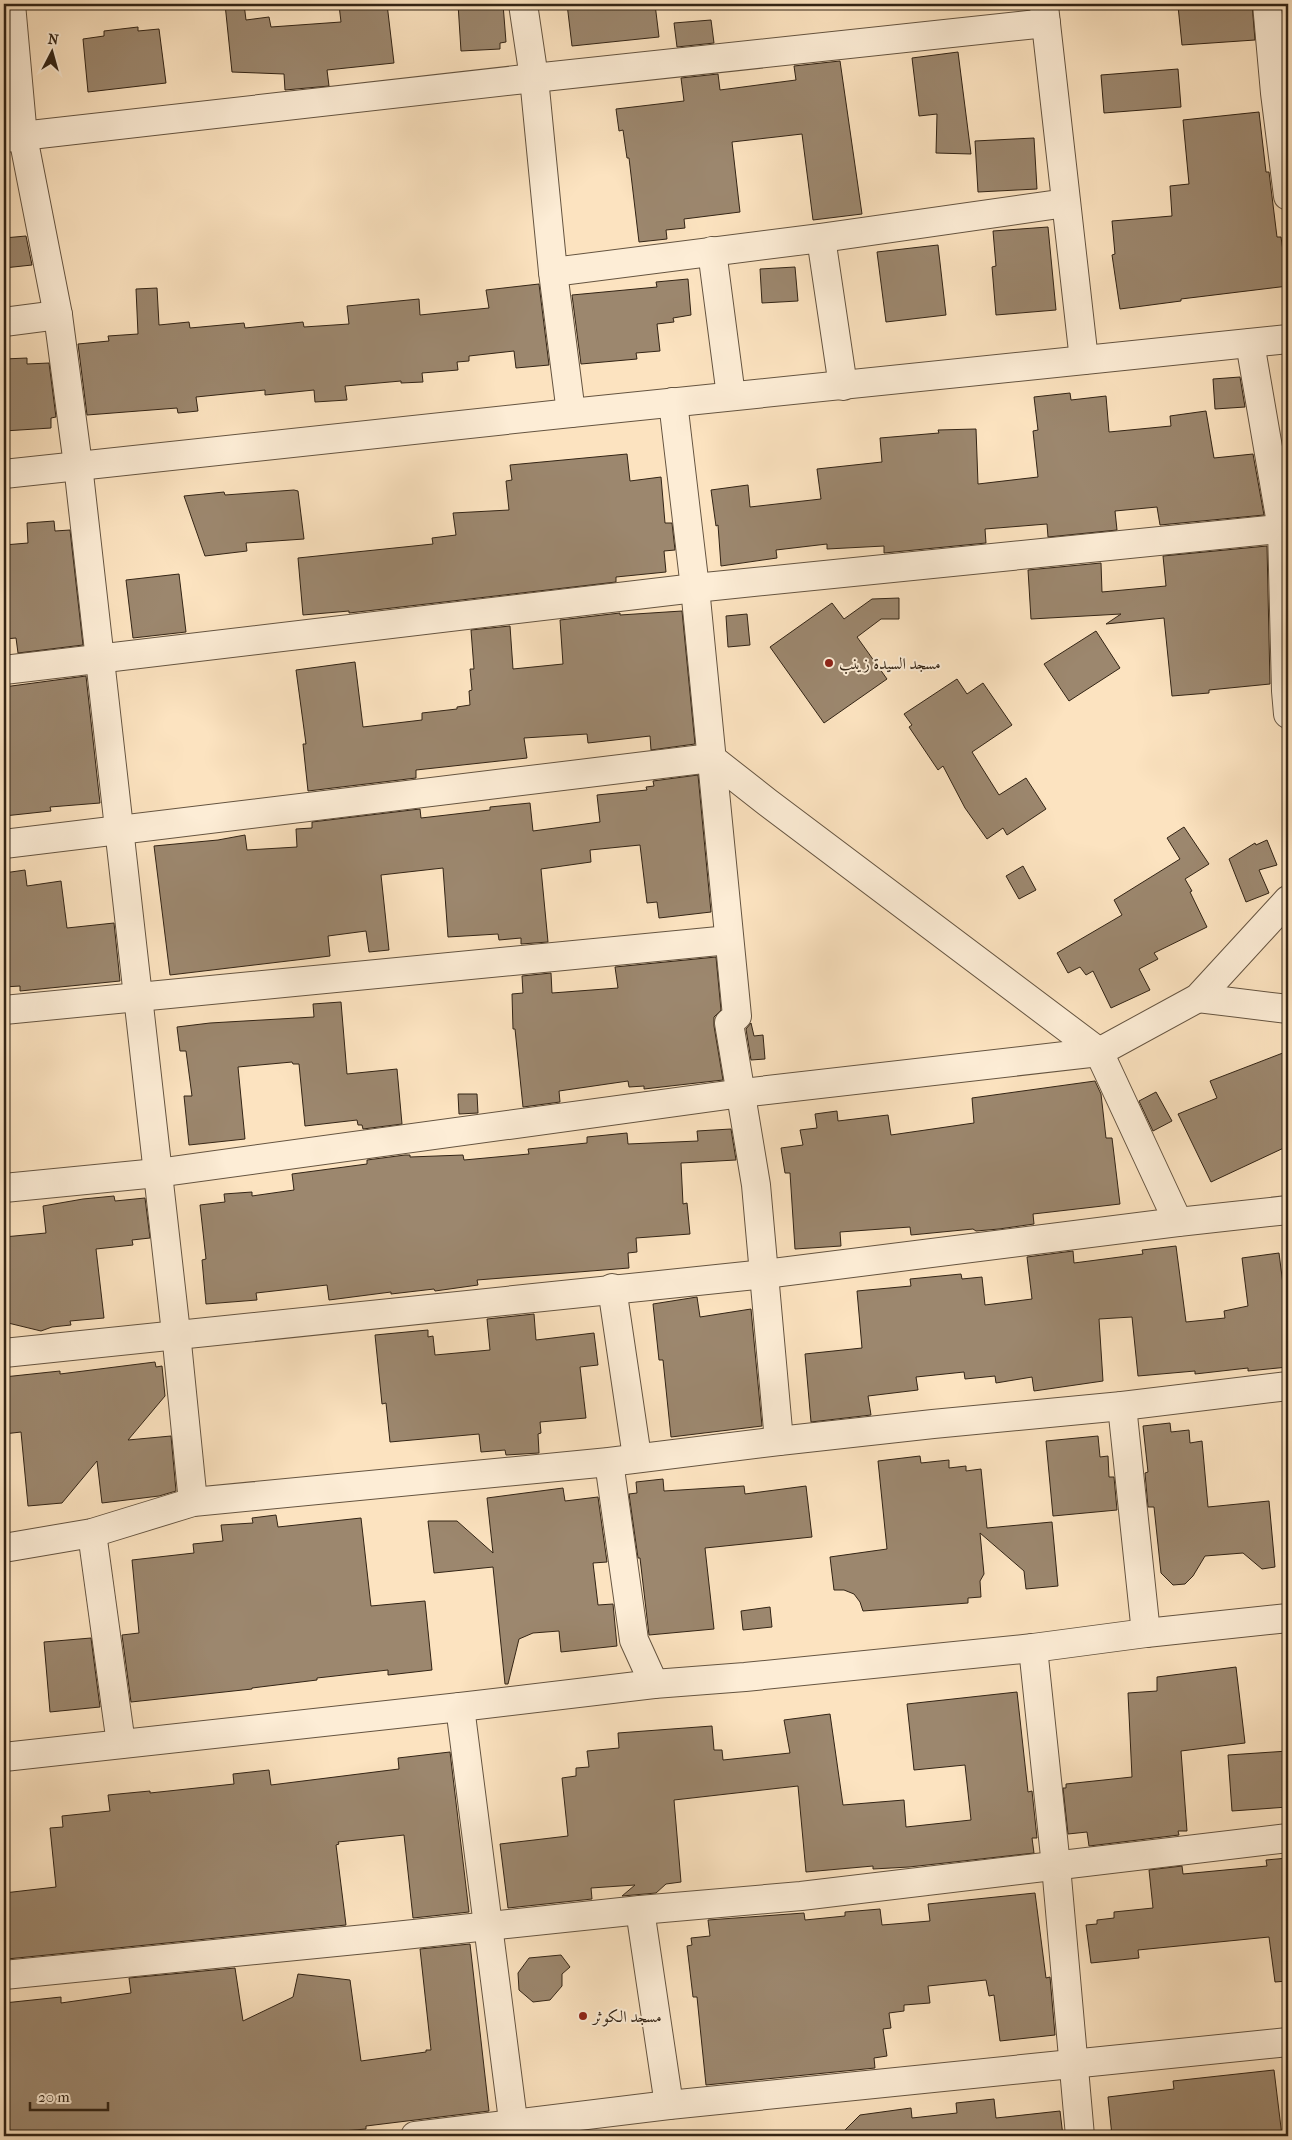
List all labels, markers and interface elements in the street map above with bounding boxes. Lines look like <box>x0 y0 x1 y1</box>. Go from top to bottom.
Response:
north arrow <box>28 28 78 78</box>
text: N <box>47 31 60 49</box>
place label: مسجد السيدة زينب <box>839 654 941 674</box>
marker: مسجد السيدة زينب <box>823 657 835 669</box>
place label: مسجد الكوثر <box>591 2007 662 2027</box>
marker: مسجد الكوثر <box>577 2010 589 2022</box>
scale bar <box>30 2080 108 2112</box>
text: 20 m <box>38 2088 70 2106</box>

